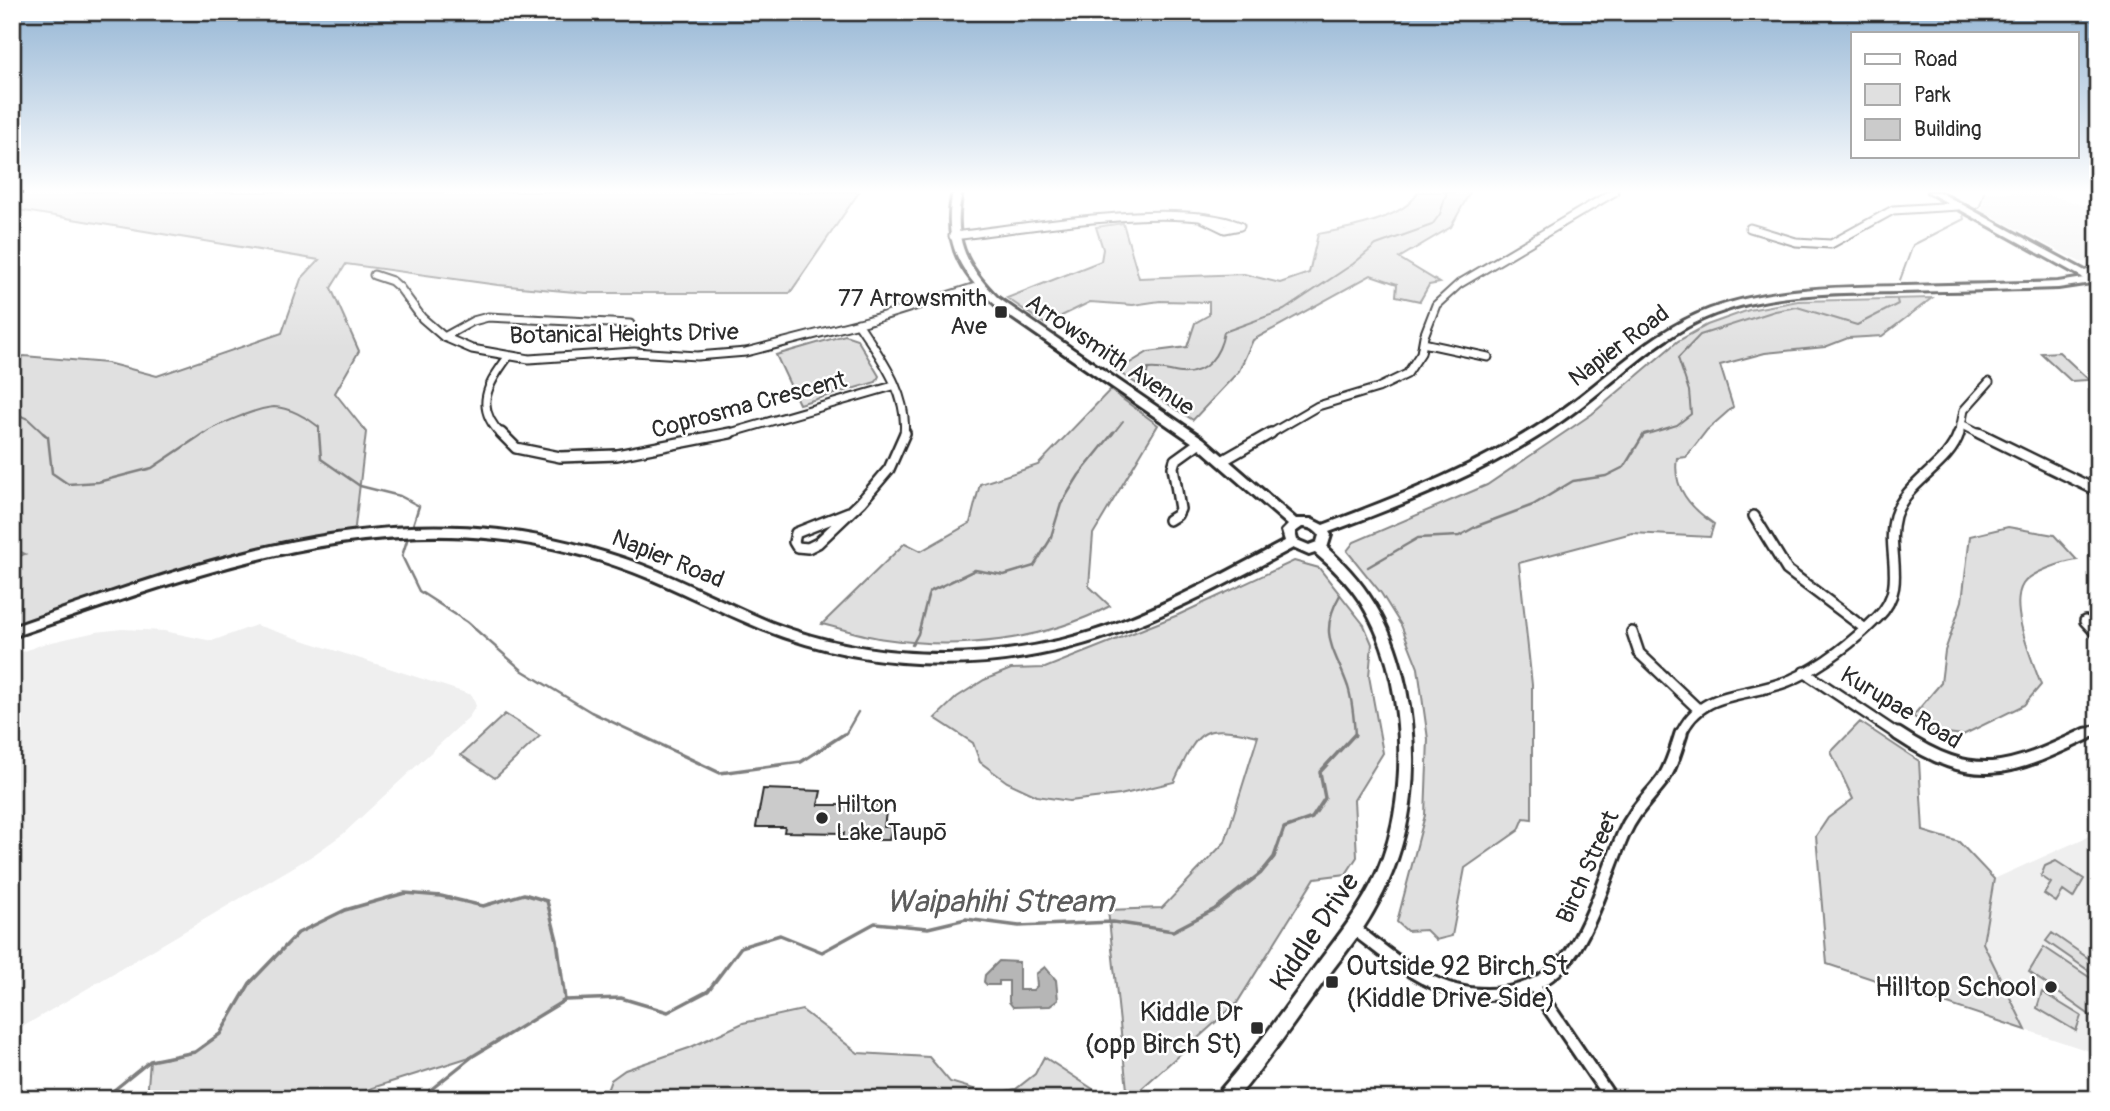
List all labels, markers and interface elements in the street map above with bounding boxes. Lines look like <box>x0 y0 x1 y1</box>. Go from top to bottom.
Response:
legend <box>1851 32 2078 158</box>
text: Road <box>1914 46 1958 73</box>
text: Park <box>1914 82 1951 109</box>
text: Building <box>1914 116 1981 143</box>
place label: 77 Arrowsmith Ave <box>838 284 987 341</box>
street label: Arrowsmith Avenue <box>1020 288 1200 422</box>
street label: Napier Road <box>1563 299 1675 393</box>
marker: 77 Arrowsmith Ave <box>993 304 1009 320</box>
street label: Botanical Heights Drive <box>509 317 739 351</box>
street label: Coprosma Crescent <box>648 365 850 445</box>
street label: Napier Road <box>608 523 728 595</box>
street label: Kurupae Road <box>1835 660 1967 756</box>
place label: Hilton Lake Taupō <box>836 790 947 847</box>
street label: Birch Street <box>1550 806 1626 928</box>
marker: Hilton Lake Taupō <box>814 810 830 826</box>
street label: Kiddle Drive <box>1263 866 1368 998</box>
water label: Waipahihi Stream <box>886 882 1116 922</box>
place label: Outside 92 Birch St (Kiddle Drive Side) <box>1346 949 1569 1016</box>
place label: Hilltop School <box>1875 970 2037 1005</box>
marker: Outside 92 Birch St (Kiddle Drive Side) <box>1324 974 1340 990</box>
marker: Hilltop School <box>2043 979 2059 995</box>
place label: Kiddle Dr (opp Birch St) <box>1085 995 1243 1062</box>
marker: Kiddle Dr (opp Birch St) <box>1249 1020 1265 1036</box>

